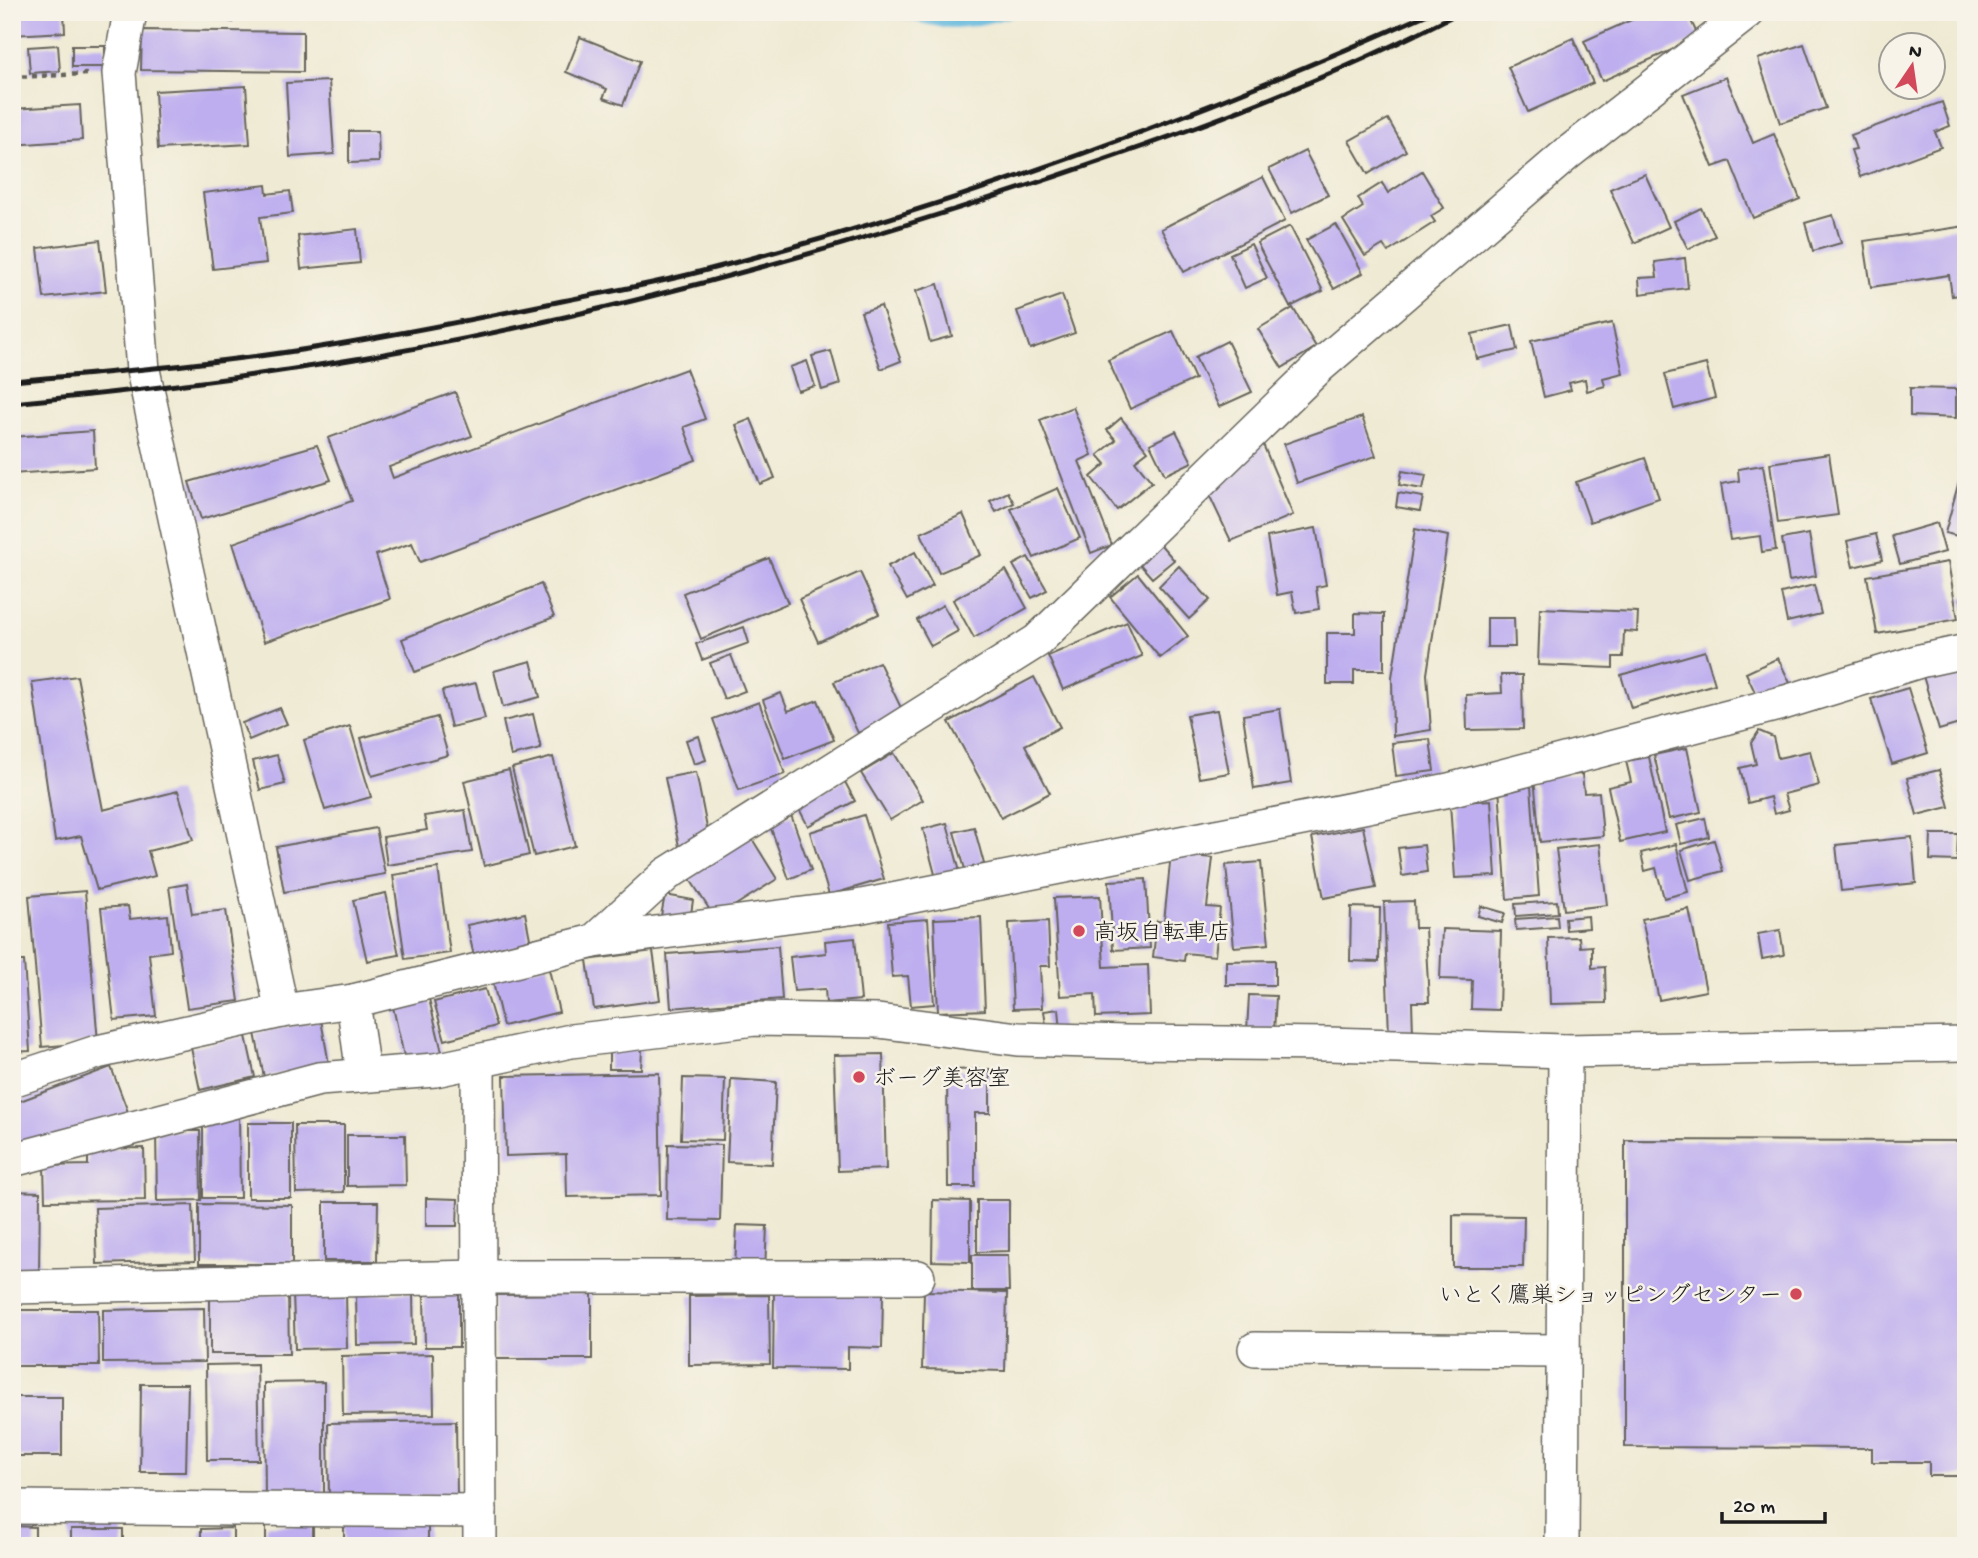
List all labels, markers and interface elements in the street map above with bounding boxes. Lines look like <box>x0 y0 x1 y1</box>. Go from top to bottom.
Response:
north arrow <box>1876 32 1946 102</box>
text: N <box>1906 40 1924 65</box>
place label: 高坂自転車店 <box>1093 920 1231 948</box>
marker: 高坂自転車店 <box>1071 923 1087 939</box>
place label: ボーグ美容室 <box>873 1066 1011 1094</box>
marker: ボーグ美容室 <box>851 1069 867 1085</box>
place label: いとく鷹巣ショッピングセンター <box>1439 1283 1782 1311</box>
marker: いとく鷹巣ショッピングセンター <box>1788 1286 1804 1302</box>
scale bar <box>1722 1481 1826 1525</box>
text: 20 m <box>1733 1496 1775 1521</box>

